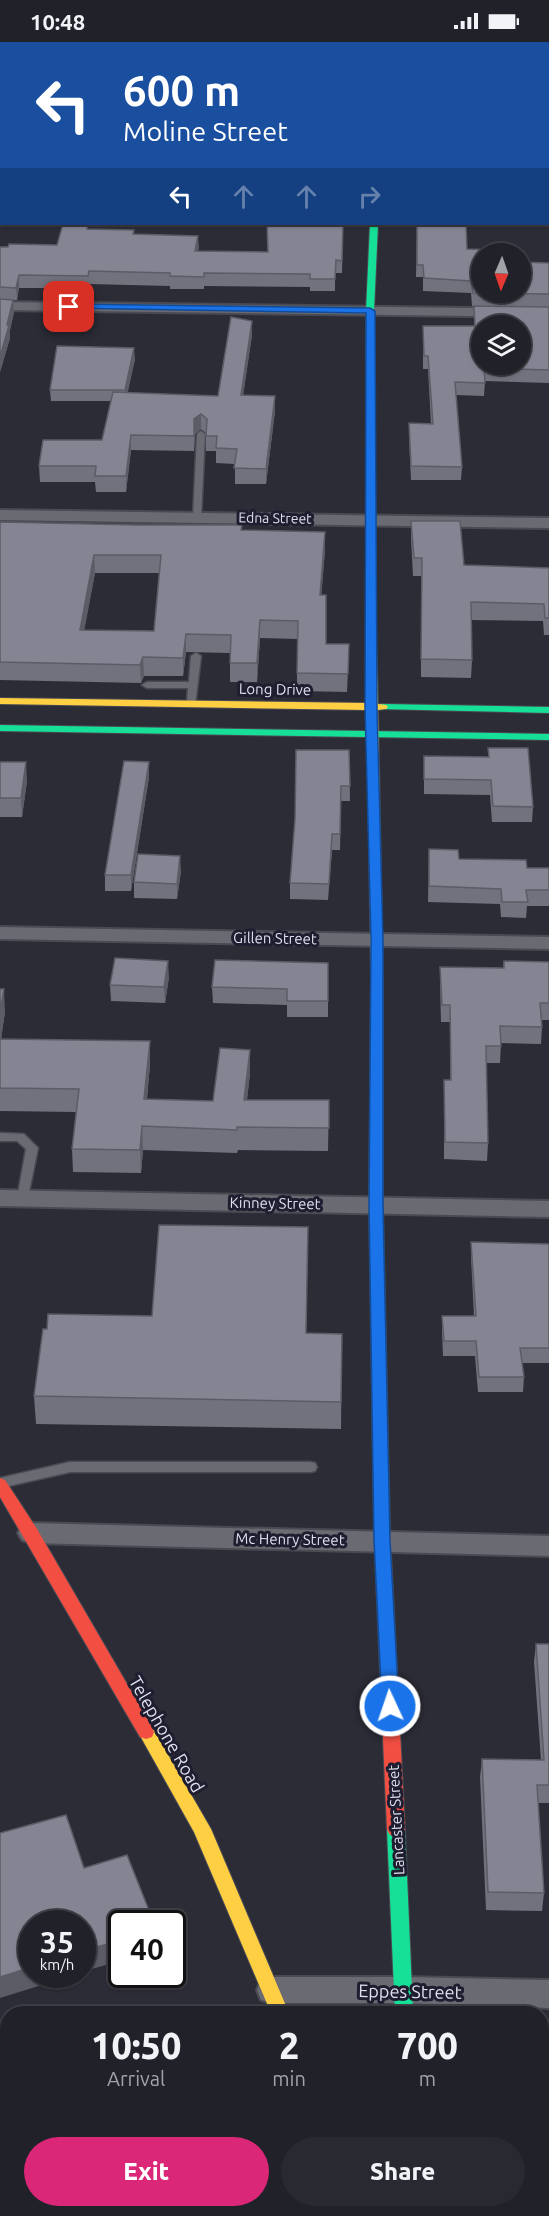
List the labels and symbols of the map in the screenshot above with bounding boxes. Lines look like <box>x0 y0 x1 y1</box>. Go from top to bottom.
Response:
north arrow <box>471 243 531 303</box>
pin <box>43 281 94 332</box>
street label: Edna Street <box>238 509 312 527</box>
street label: Long Drive <box>239 680 311 698</box>
street label: Gillen Street <box>233 929 317 947</box>
street label: Kinney Street <box>229 1194 321 1212</box>
street label: Mc Henry Street <box>235 1530 345 1548</box>
street label: Telephone Road <box>126 1672 208 1796</box>
position arrow <box>358 1674 422 1738</box>
street label: Lancaster Street <box>385 1764 407 1875</box>
speed limit sign: 40 <box>108 1910 186 1988</box>
street label: Eppes Street <box>358 1980 462 2002</box>

